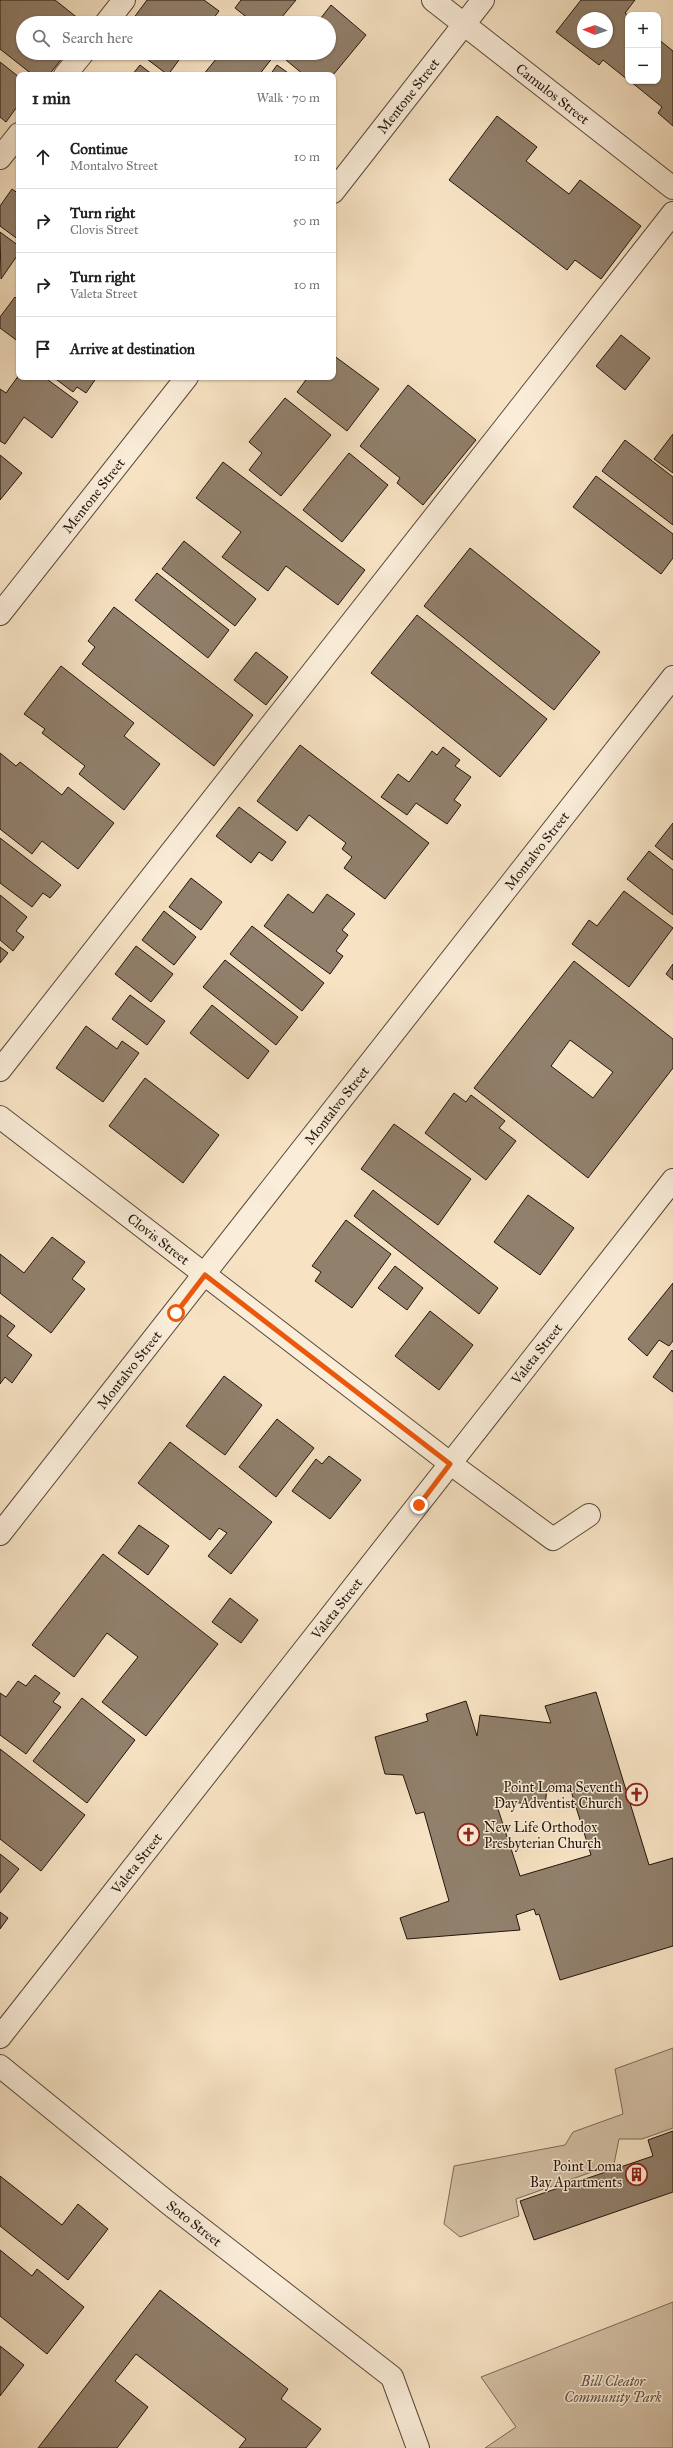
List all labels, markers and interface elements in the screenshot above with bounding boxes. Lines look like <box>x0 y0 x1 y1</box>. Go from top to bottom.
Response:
north arrow <box>577 12 613 48</box>
map controls <box>625 12 661 84</box>
button: + <box>625 12 661 48</box>
search box <box>16 16 336 60</box>
icon: search <box>30 27 52 49</box>
text: Search here <box>62 29 133 47</box>
button: − <box>625 48 661 84</box>
street label: Mentone Street <box>374 55 443 137</box>
street label: Camulos Street <box>512 60 592 128</box>
text: 1 min <box>32 88 71 109</box>
text: Walk · 70 m <box>257 90 320 106</box>
text: Continue <box>70 140 128 158</box>
icon: ahead <box>32 146 54 168</box>
text: 10 m <box>294 149 320 165</box>
text: Montalvo Street <box>70 158 158 174</box>
text: Turn right <box>70 204 135 222</box>
icon: right <box>32 210 54 232</box>
text: 50 m <box>293 213 320 229</box>
text: Clovis Street <box>70 222 139 238</box>
text: Turn right <box>70 268 135 286</box>
icon: right <box>32 274 54 296</box>
text: 10 m <box>294 277 320 293</box>
text: Valeta Street <box>70 286 138 302</box>
icon: arrive <box>32 338 54 360</box>
text: Arrive at destination <box>70 340 195 358</box>
street label: Mentone Street <box>59 455 129 537</box>
street label: Montalvo Street <box>501 808 573 894</box>
street label: Montalvo Street <box>301 1063 373 1148</box>
street label: Clovis Street <box>124 1210 193 1269</box>
route start <box>167 1304 185 1322</box>
street label: Valeta Street <box>507 1320 566 1389</box>
street label: Montalvo Street <box>93 1327 166 1413</box>
route end <box>410 1496 428 1514</box>
street label: Valeta Street <box>307 1575 366 1643</box>
place label: Point Loma Seventh Day Adventist Church <box>494 1779 622 1812</box>
church icon: Point Loma Seventh Day Adventist Church <box>624 1782 650 1808</box>
place label: New Life Orthodox Presbyterian Church <box>484 1819 601 1852</box>
church icon: New Life Orthodox Presbyterian Church <box>455 1822 481 1848</box>
street label: Valeta Street <box>107 1830 166 1898</box>
place label: Point Loma Bay Apartments <box>530 2158 622 2191</box>
building icon: Point Loma Bay Apartments <box>624 2161 650 2187</box>
street label: Soto Street <box>163 2197 225 2250</box>
park label: Bill Cleator Community Park <box>564 2373 662 2406</box>

